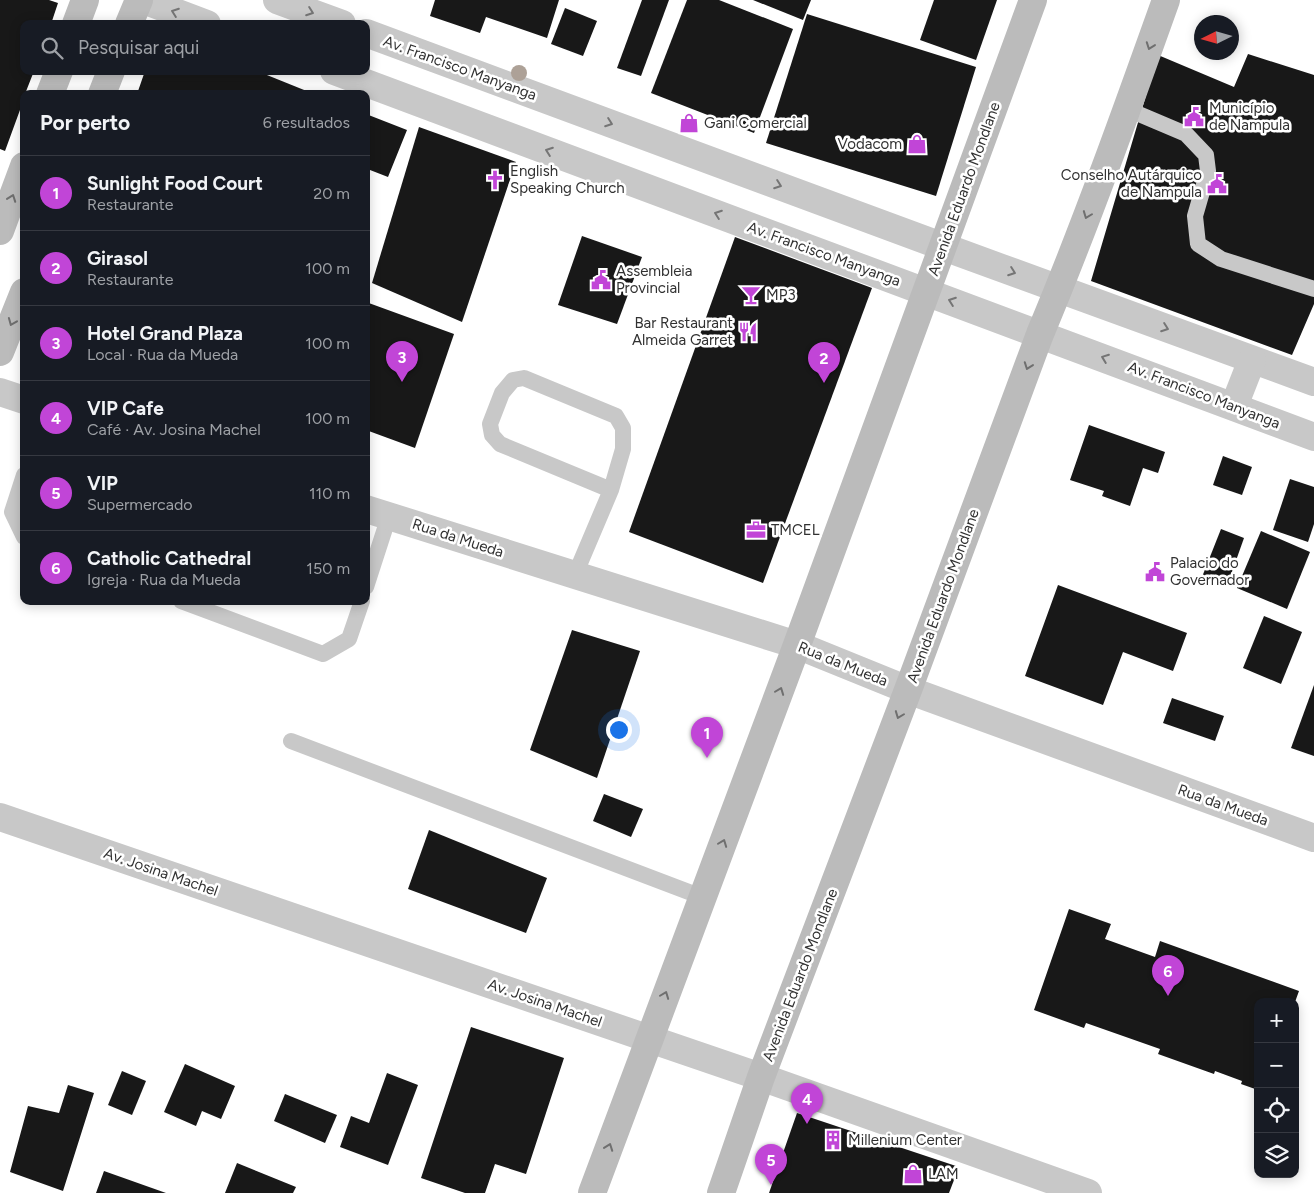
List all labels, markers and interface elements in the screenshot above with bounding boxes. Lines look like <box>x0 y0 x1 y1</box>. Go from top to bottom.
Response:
one-way arrow <box>305 6 313 16</box>
one-way arrow <box>171 8 180 18</box>
north arrow <box>1194 15 1239 60</box>
search box <box>20 20 370 75</box>
street label: Av. Francisco Manyanga <box>381 32 539 104</box>
icon: search <box>38 34 66 62</box>
text: Pesquisar aqui <box>78 36 199 59</box>
one-way arrow <box>1145 41 1155 50</box>
place label: Município de Nampula <box>1209 99 1290 134</box>
street label: Avenida Eduardo Mondlane <box>924 100 1004 278</box>
public building icon: Município de Nampula <box>1183 106 1205 128</box>
text: Por perto <box>40 110 130 135</box>
shop icon: Gani Comercial <box>678 112 700 134</box>
text: 6 resultados <box>263 113 350 132</box>
place label: Gani Comercial <box>704 114 807 132</box>
one-way arrow <box>604 117 613 127</box>
shop icon: Vodacom <box>906 133 928 155</box>
place label: Vodacom <box>837 135 902 153</box>
one-way arrow <box>546 147 554 157</box>
place label: English Speaking Church <box>510 162 625 197</box>
place label: Conselho Autárquico de Nampula <box>1061 166 1202 201</box>
church icon: English Speaking Church <box>484 169 506 191</box>
text: Sunlight Food Court <box>87 172 263 195</box>
public building icon: Conselho Autárquico de Nampula <box>1206 173 1228 195</box>
one-way arrow <box>773 179 781 189</box>
text: 1 <box>53 184 59 203</box>
text: 20 m <box>313 184 350 203</box>
one-way arrow <box>6 194 16 203</box>
text: Restaurante <box>87 195 174 214</box>
one-way arrow <box>714 210 723 220</box>
one-way arrow <box>1083 210 1093 218</box>
street label: Av. Francisco Manyanga <box>745 218 903 290</box>
text: Girasol <box>87 247 148 270</box>
text: 2 <box>51 259 61 278</box>
text: 100 m <box>305 259 350 278</box>
place label: Assembleia Provincial <box>616 262 693 297</box>
one-way arrow <box>1007 266 1016 276</box>
public building icon: Assembleia Provincial <box>590 269 612 291</box>
text: Restaurante <box>87 270 174 289</box>
bar icon: MP3 <box>740 284 762 306</box>
place label: MP3 <box>766 286 796 304</box>
one-way arrow <box>949 297 957 307</box>
place label: Bar Restaurant Almeida Garret <box>632 314 733 349</box>
one-way arrow <box>8 317 18 326</box>
restaurant icon: Bar Restaurant Almeida Garret <box>737 321 759 343</box>
text: Hotel Grand Plaza <box>87 322 243 345</box>
one-way arrow <box>1160 322 1169 332</box>
text: 3 <box>52 334 60 353</box>
text: 100 m <box>305 334 350 353</box>
pin: 3 <box>386 341 418 382</box>
pin: 2 <box>808 342 840 383</box>
text: Local · Rua da Mueda <box>87 345 238 364</box>
one-way arrow <box>1101 354 1109 364</box>
street label: Av. Francisco Manyanga <box>1125 358 1283 432</box>
one-way arrow <box>1024 361 1034 370</box>
text: VIP Cafe <box>87 397 164 420</box>
text: 4 <box>51 409 61 428</box>
text: 100 m <box>305 409 350 428</box>
text: Café · Av. Josina Machel <box>87 420 261 439</box>
text: VIP <box>87 472 118 495</box>
text: 5 <box>51 484 61 503</box>
text: 110 m <box>309 484 350 503</box>
text: Supermercado <box>87 495 193 514</box>
street label: Avenida Eduardo Mondlane <box>903 507 983 685</box>
street label: Rua da Mueda <box>410 515 506 561</box>
office icon: TMCEL <box>745 519 767 541</box>
place label: TMCEL <box>771 521 820 539</box>
text: Catholic Cathedral <box>87 547 251 570</box>
place label: Palacio do Governador <box>1170 554 1249 589</box>
text: 6 <box>51 559 61 578</box>
text: 150 m <box>306 559 350 578</box>
public building icon: Palacio do Governador <box>1144 561 1166 583</box>
text: Igreja · Rua da Mueda <box>87 570 241 589</box>
street label: Rua da Mueda <box>796 638 890 690</box>
one-way arrow <box>774 687 784 696</box>
one-way arrow <box>894 711 904 719</box>
your location <box>606 717 632 743</box>
pin: 1 <box>691 717 723 758</box>
street label: Rua da Mueda <box>1175 780 1271 830</box>
one-way arrow <box>717 839 727 848</box>
street label: Av. Josina Machel <box>102 844 220 900</box>
street label: Avenida Eduardo Mondlane <box>759 886 841 1064</box>
pin: 6 <box>1152 955 1184 996</box>
street label: Av. Josina Machel <box>486 975 604 1031</box>
one-way arrow <box>659 991 669 1000</box>
map controls <box>1254 998 1299 1178</box>
button: + <box>1254 998 1299 1043</box>
button: − <box>1254 1043 1299 1088</box>
pin: 4 <box>791 1083 823 1124</box>
button: locate <box>1254 1088 1299 1133</box>
building icon: Millenium Center <box>822 1129 844 1151</box>
place label: Millenium Center <box>848 1131 962 1149</box>
button: layers <box>1254 1133 1299 1178</box>
one-way arrow <box>603 1143 613 1152</box>
pin: 5 <box>755 1144 787 1185</box>
shop icon: LAM <box>902 1163 924 1185</box>
place label: LAM <box>928 1165 959 1183</box>

